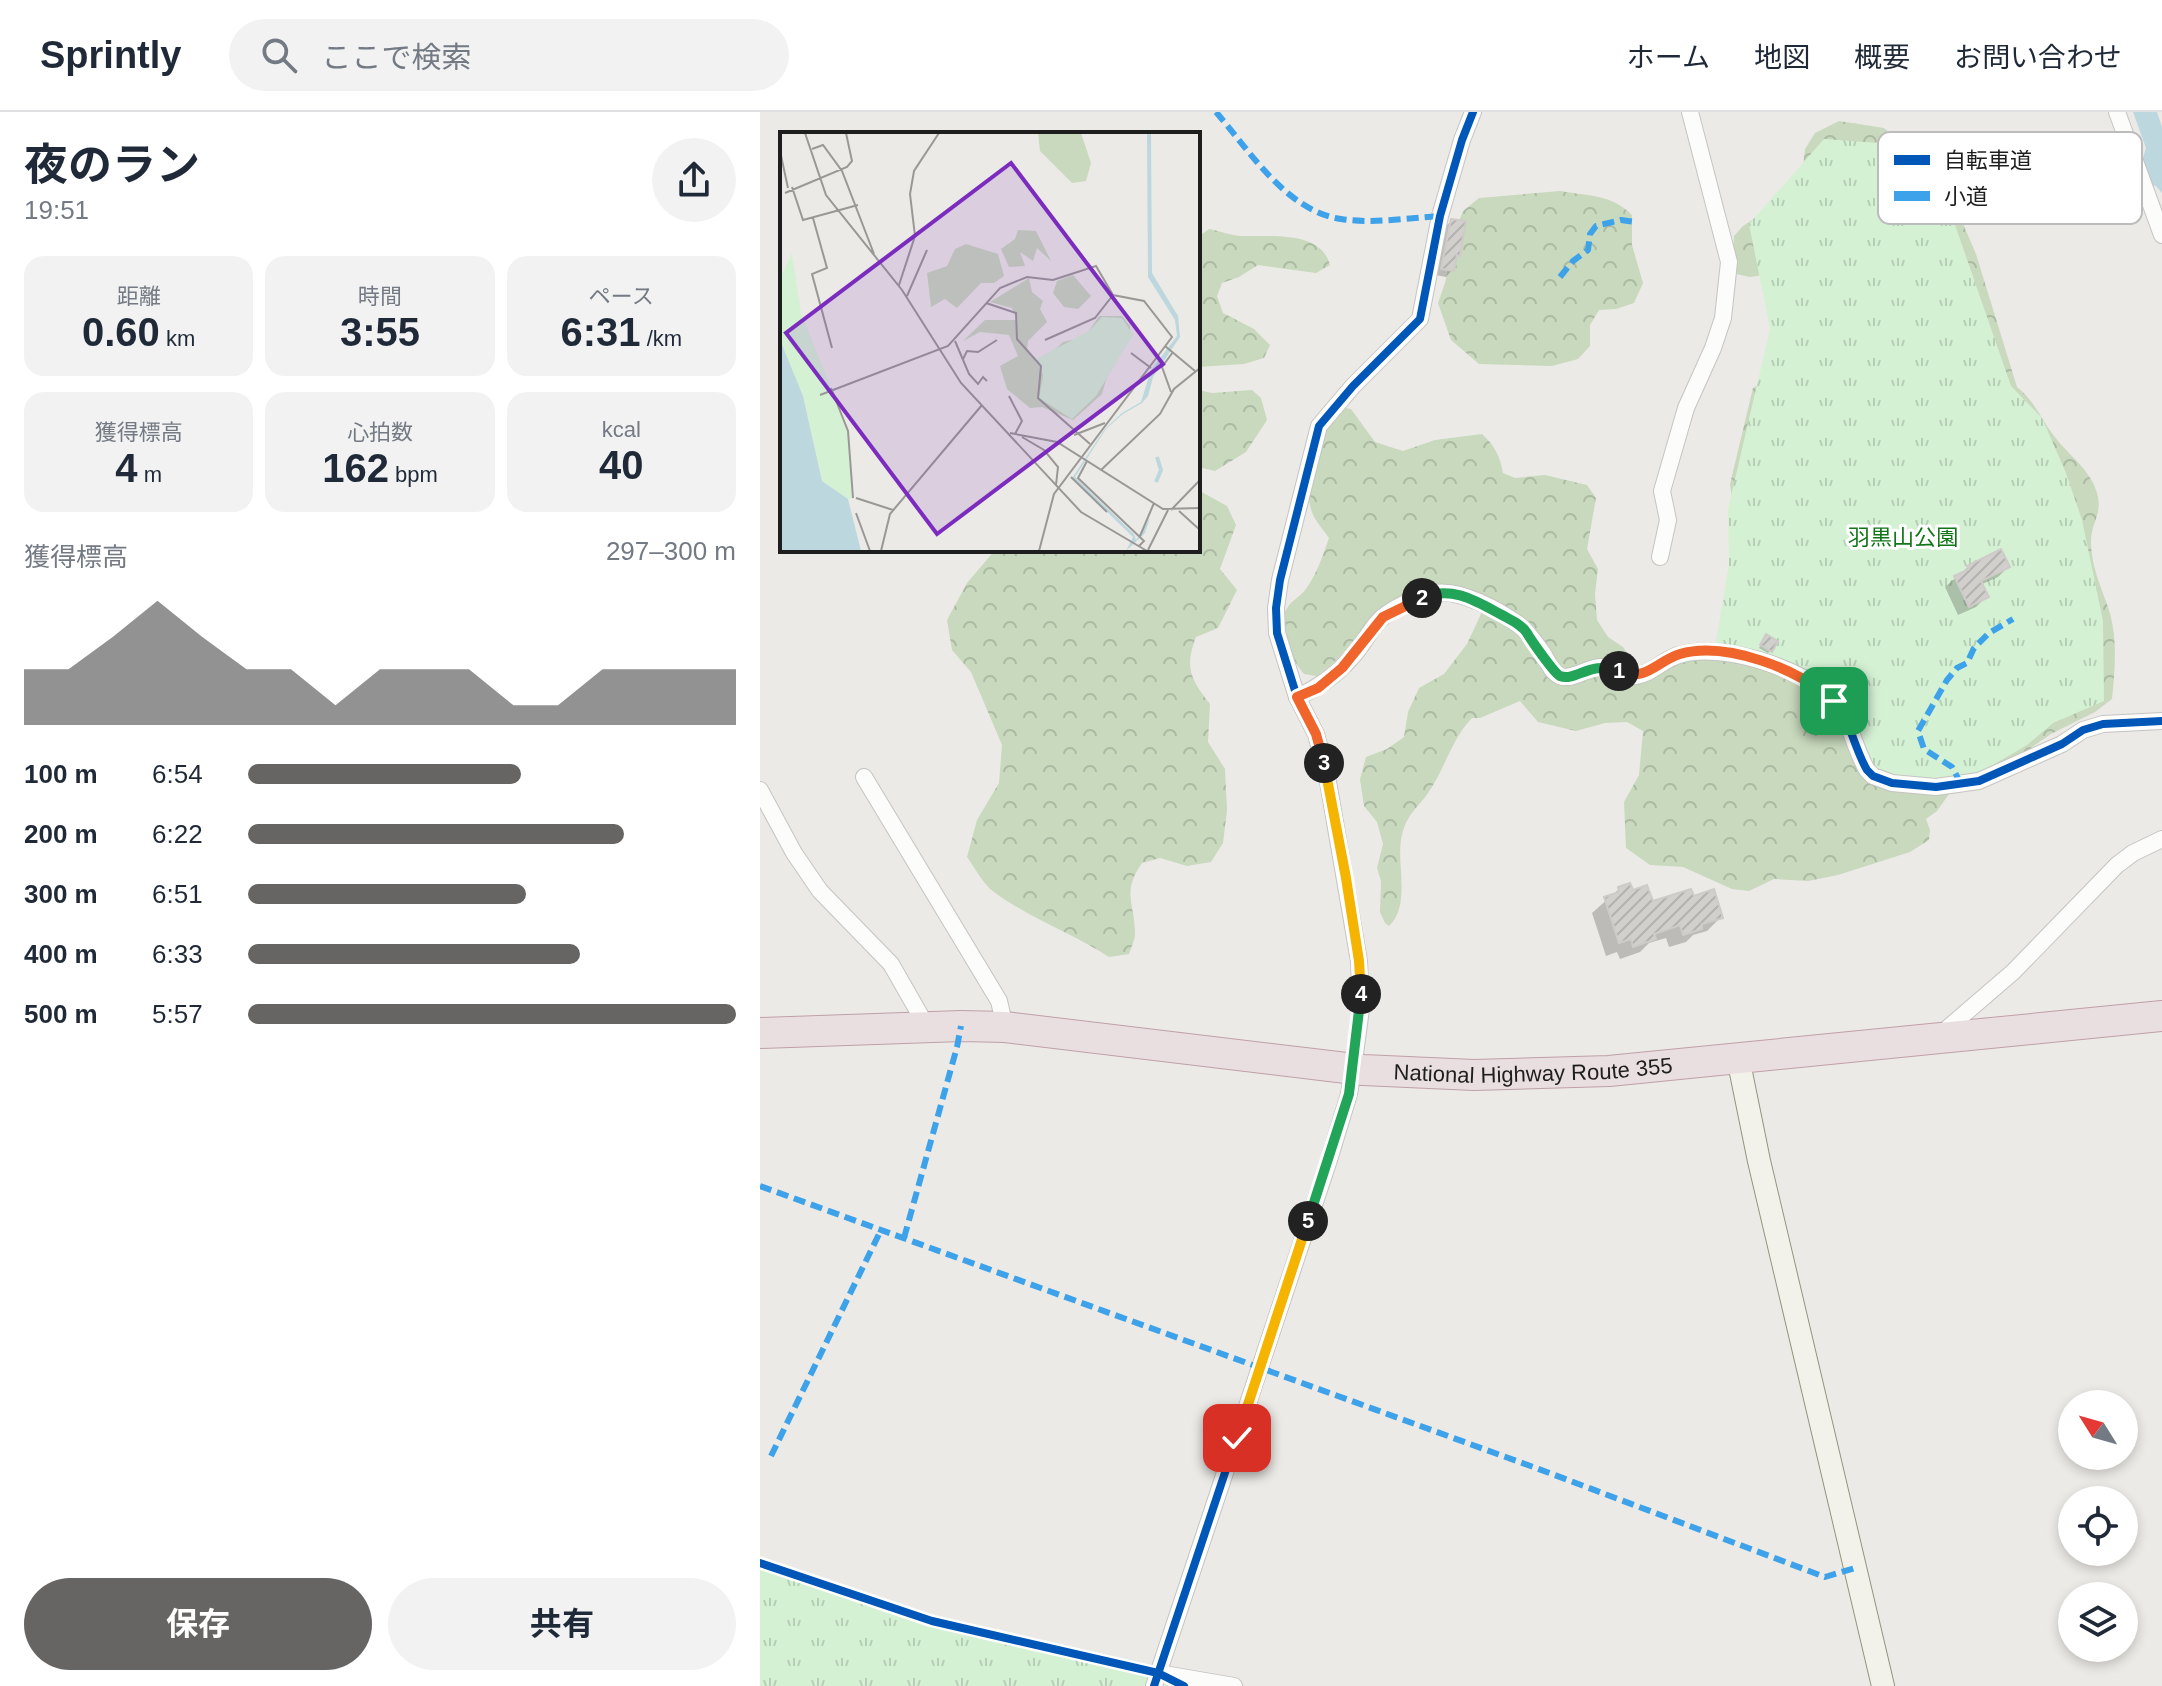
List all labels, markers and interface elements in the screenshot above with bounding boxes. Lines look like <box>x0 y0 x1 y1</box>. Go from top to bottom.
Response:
search box <box>229 19 789 91</box>
icon: search <box>257 33 301 77</box>
text: Sprintly <box>40 34 181 76</box>
text: ここで検索 <box>321 41 471 74</box>
text: ホーム <box>1627 42 1710 73</box>
text: 地図 <box>1754 42 1810 73</box>
text: 概要 <box>1854 42 1910 73</box>
text: お問い合わせ <box>1954 42 2122 73</box>
inset map <box>780 132 1200 552</box>
legend <box>1878 132 2142 224</box>
button: share <box>652 138 736 222</box>
text: 夜のラン <box>24 140 200 189</box>
text: 自転車道 <box>1944 148 2032 173</box>
text: 小道 <box>1944 184 1988 209</box>
text: 19:51 <box>24 195 89 225</box>
text: 距離 <box>117 284 161 309</box>
text: 時間 <box>358 284 402 309</box>
text: ペース <box>589 284 654 309</box>
text: 0.60 <box>82 310 160 354</box>
text: 3:55 <box>340 310 420 354</box>
text: 6:31 <box>561 310 641 354</box>
text: km <box>160 326 195 351</box>
text: /km <box>641 326 682 351</box>
text: kcal <box>602 417 641 442</box>
text: 獲得標高 <box>95 420 183 445</box>
text: 心拍数 <box>347 420 413 445</box>
text: 40 <box>599 443 644 487</box>
text: 4 <box>115 446 138 490</box>
text: 162 <box>322 446 389 490</box>
text: m <box>138 462 162 487</box>
text: bpm <box>389 462 438 487</box>
park label: 羽黒山公園 <box>1848 525 1958 550</box>
text: 297–300 m <box>606 536 736 566</box>
text: 獲得標高 <box>24 542 128 572</box>
pin: 2 <box>1402 578 1442 618</box>
text: 2 <box>1416 585 1428 610</box>
pin: 1 <box>1599 651 1639 691</box>
text: 1 <box>1613 658 1625 683</box>
pin <box>1800 667 1868 735</box>
icon: arrive <box>1812 679 1856 723</box>
pin: 3 <box>1304 743 1344 783</box>
text: 3 <box>1318 750 1330 775</box>
text: 100 m <box>24 759 98 789</box>
text: 6:54 <box>152 759 203 789</box>
text: 200 m <box>24 819 98 849</box>
text: 6:22 <box>152 819 203 849</box>
text: 300 m <box>24 879 98 909</box>
text: 6:51 <box>152 879 203 909</box>
text: 400 m <box>24 939 98 969</box>
text: 6:33 <box>152 939 203 969</box>
pin: 4 <box>1341 974 1381 1014</box>
text: 4 <box>1355 981 1367 1006</box>
text: 500 m <box>24 999 98 1029</box>
text: 5:57 <box>152 999 203 1029</box>
street label: National Highway Route 355 <box>1393 1052 1674 1088</box>
pin: 5 <box>1288 1201 1328 1241</box>
text: 5 <box>1302 1208 1314 1233</box>
north arrow <box>2058 1390 2138 1470</box>
map controls <box>2058 1390 2138 1662</box>
pin <box>1203 1404 1271 1472</box>
icon: check <box>1215 1416 1259 1460</box>
button: locate <box>2058 1486 2138 1566</box>
button: 保存 <box>24 1578 372 1670</box>
button: 共有 <box>388 1578 736 1670</box>
button: layers <box>2058 1582 2138 1662</box>

